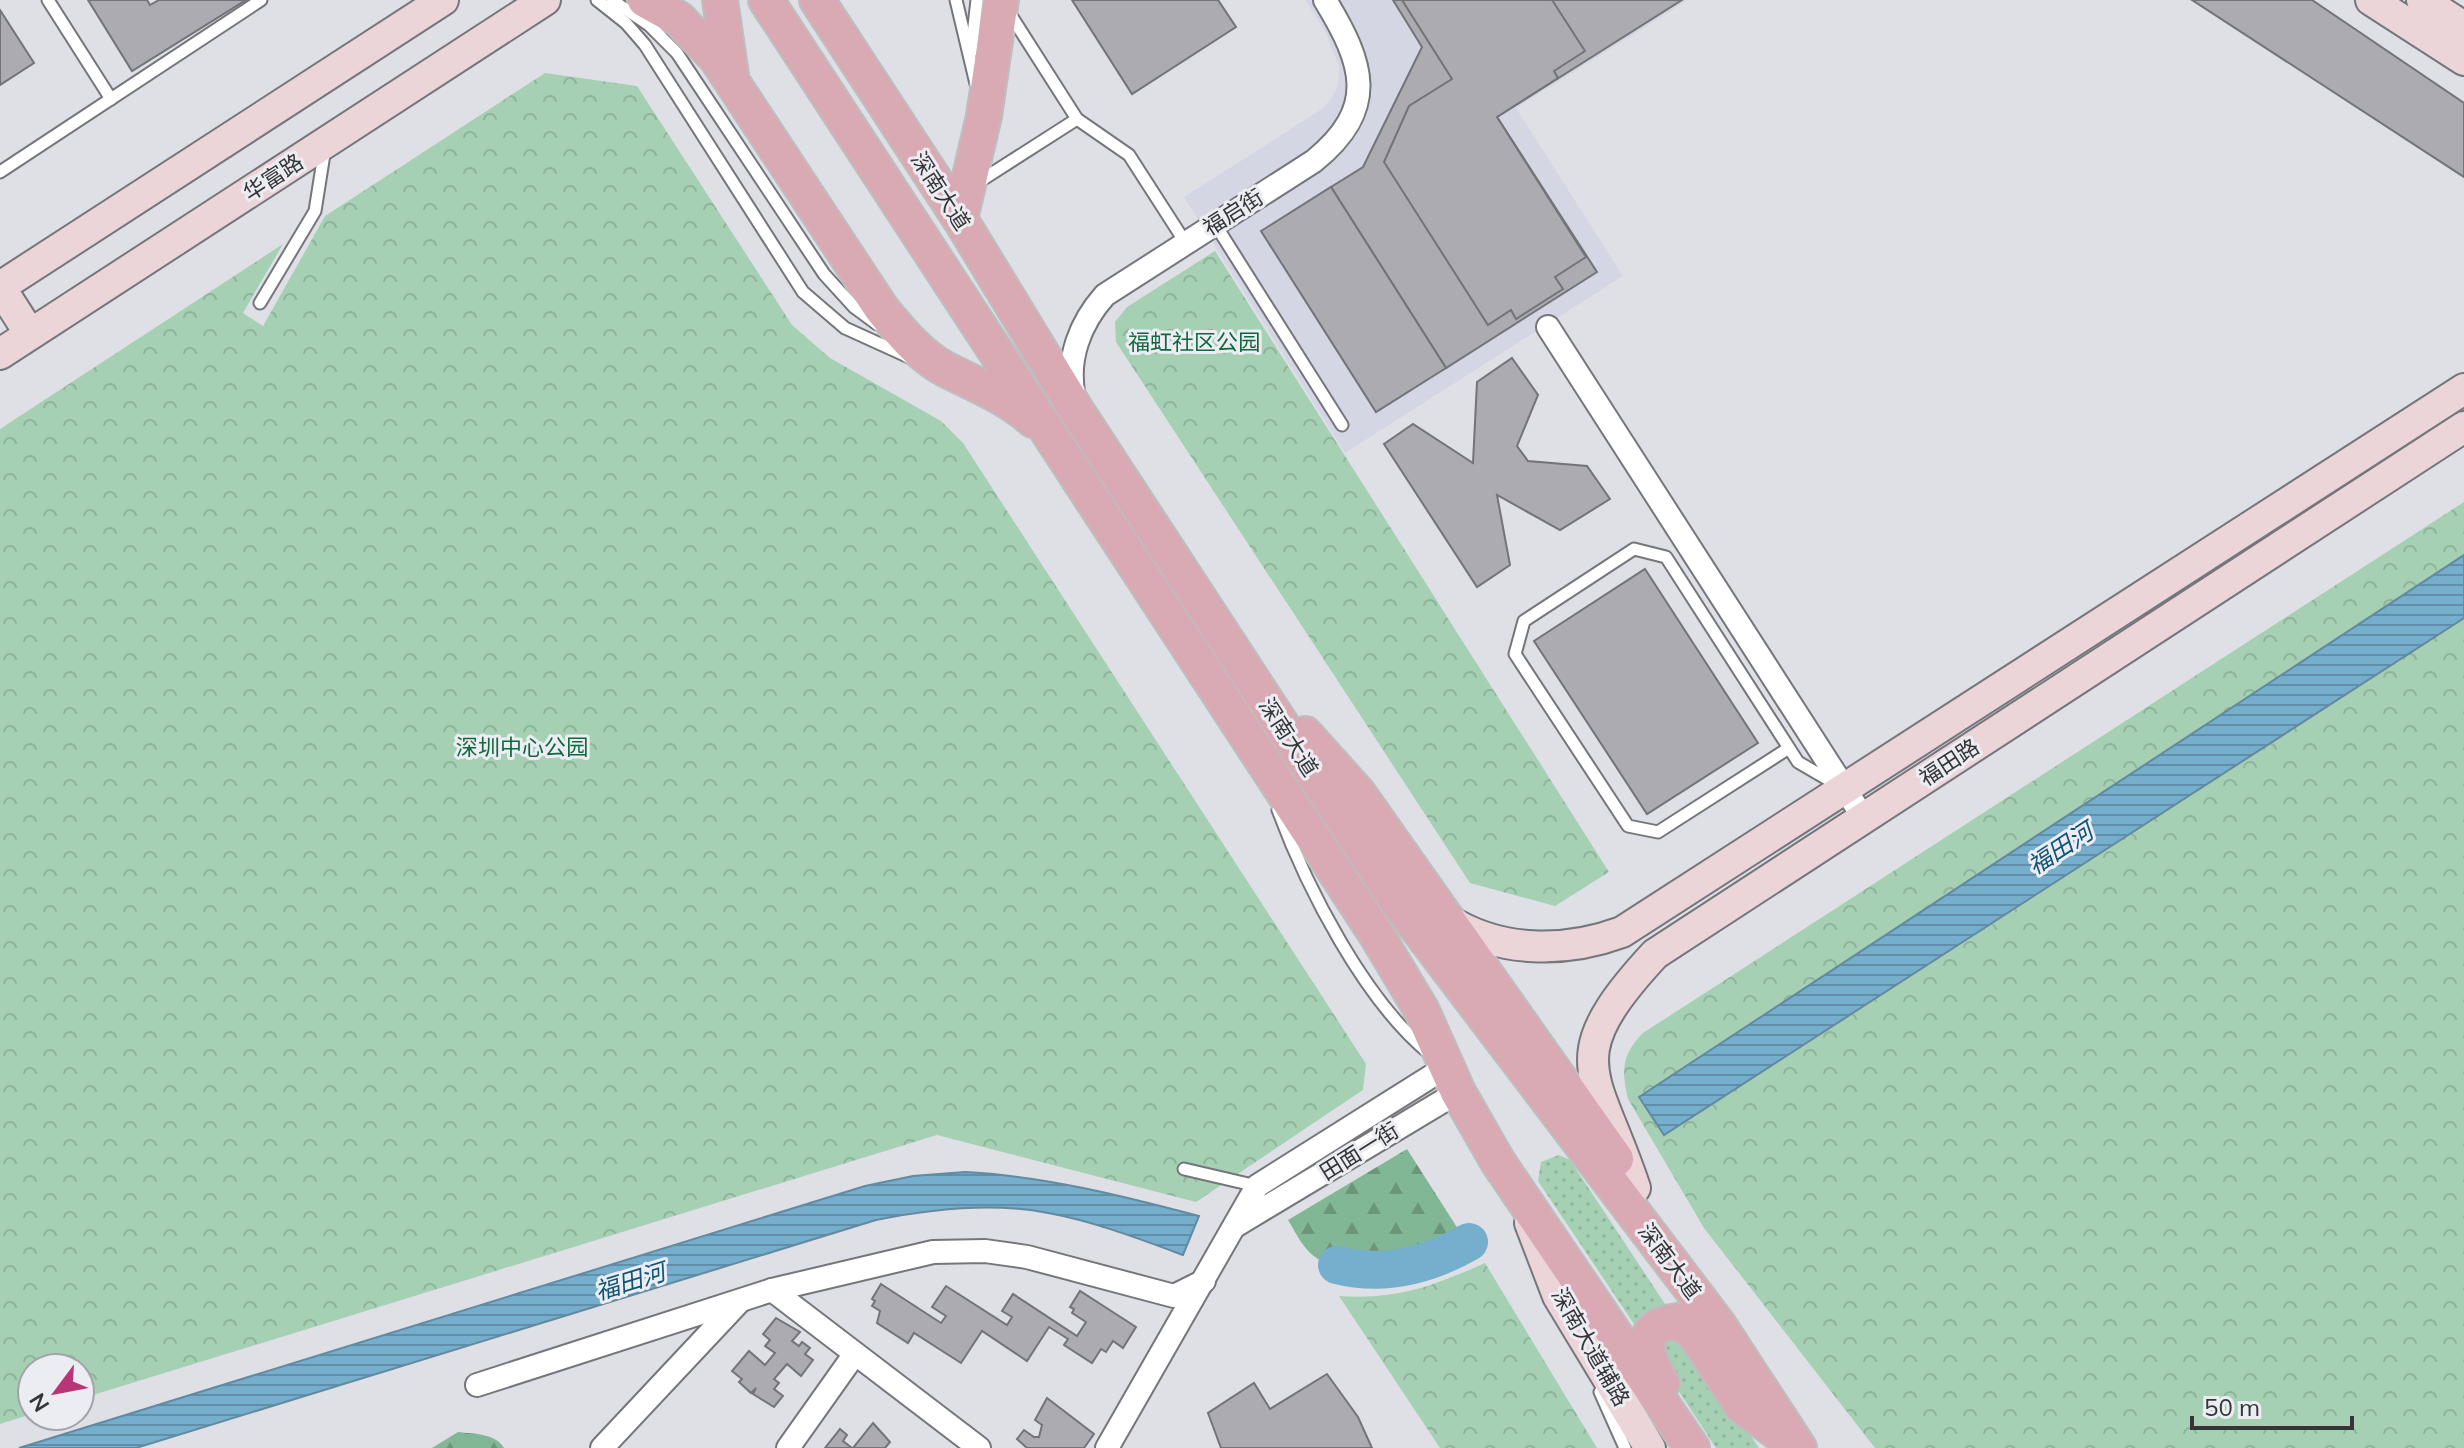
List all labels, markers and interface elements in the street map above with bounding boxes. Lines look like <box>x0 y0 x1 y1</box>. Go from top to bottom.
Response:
street label: 深南大道 <box>905 146 977 236</box>
street label: 华富路 <box>238 147 308 207</box>
street label: 福启街 <box>1198 183 1268 241</box>
park label: 福虹社区公园 <box>1128 328 1260 356</box>
street label: 深南大道 <box>1253 692 1325 782</box>
street label: 福田路 <box>1914 732 1984 792</box>
park label: 深圳中心公园 <box>456 733 588 761</box>
water label: 福田河 <box>2022 814 2102 880</box>
street label: 田面一街 <box>1314 1116 1404 1186</box>
street label: 深南大道 <box>1632 1217 1708 1305</box>
water label: 福田河 <box>591 1255 673 1306</box>
street label: 深南大道辅路 <box>1546 1283 1636 1411</box>
north arrow <box>16 1352 96 1432</box>
scale bar <box>2192 1380 2352 1430</box>
text: N <box>23 1388 55 1417</box>
text: 50 m <box>2204 1392 2260 1422</box>

